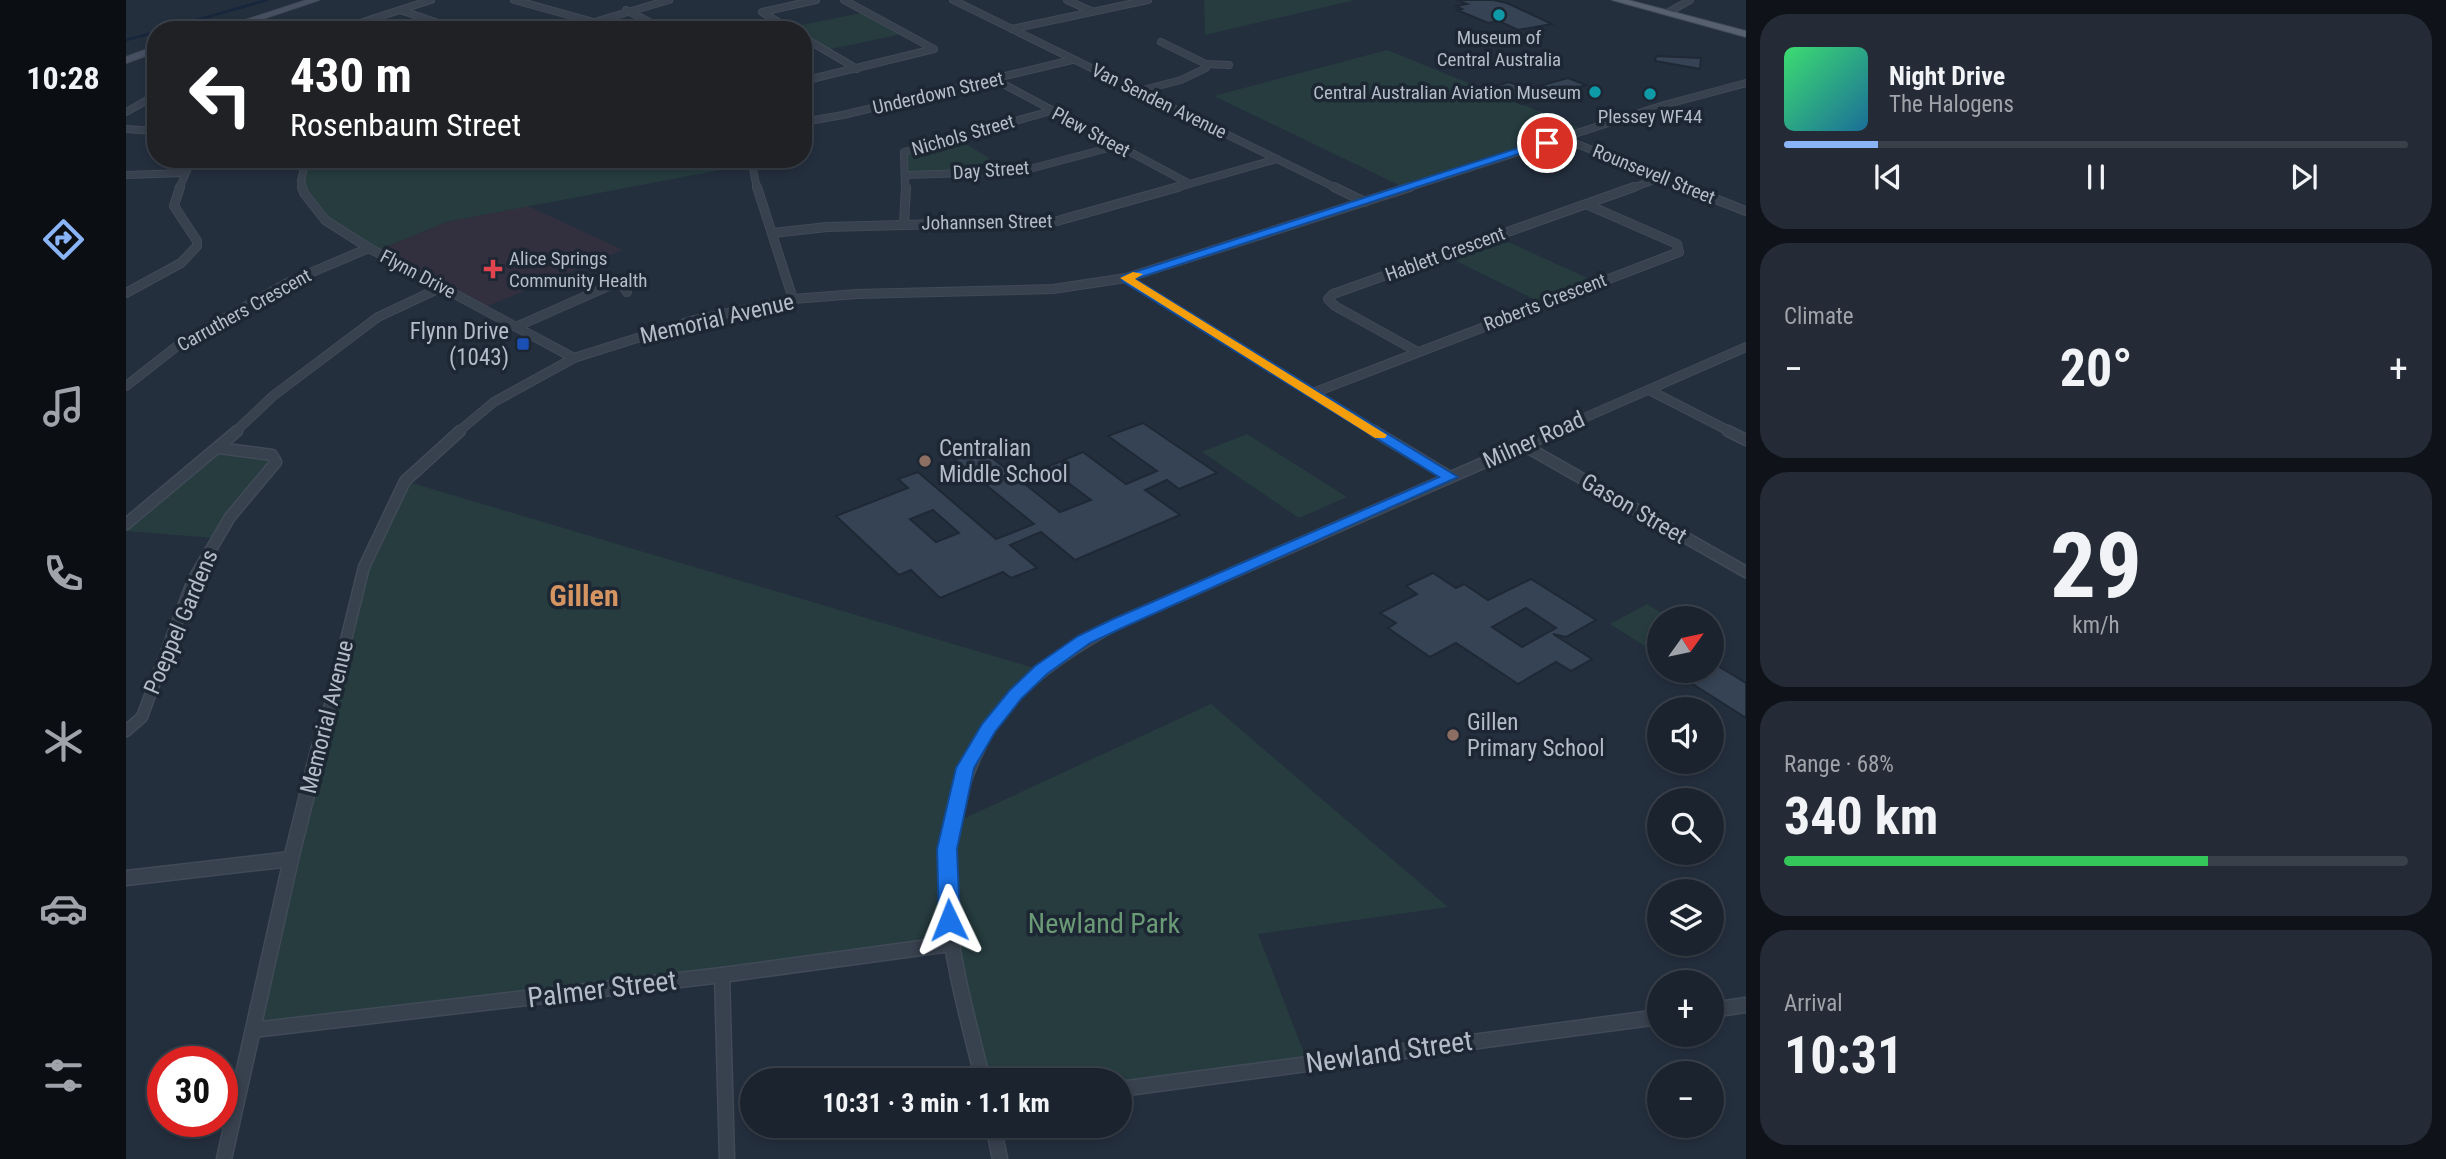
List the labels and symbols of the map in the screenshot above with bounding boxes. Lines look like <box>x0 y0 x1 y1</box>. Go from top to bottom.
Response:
marker: Museum of Central Australia <box>1491 7 1507 23</box>
place label: Museum of Central Australia <box>1437 26 1561 71</box>
street label: Van Senden Avenue <box>1088 58 1230 144</box>
street label: Underdown Street <box>871 67 1005 119</box>
place label: Central Australian Aviation Museum <box>1313 81 1581 104</box>
marker: Central Australian Aviation Museum <box>1587 84 1603 100</box>
marker: Plessey WF44 <box>1642 86 1658 102</box>
street label: Plew Street <box>1048 102 1134 162</box>
place label: Plessey WF44 <box>1598 105 1702 128</box>
street label: Nichols Street <box>909 109 1017 161</box>
pin <box>1517 113 1577 173</box>
street label: Rounsevell Street <box>1589 139 1719 209</box>
street label: Day Street <box>952 156 1030 184</box>
street label: Johannsen Street <box>921 209 1053 235</box>
street label: Hablett Crescent <box>1382 222 1508 286</box>
street label: Flynn Drive <box>376 245 460 303</box>
place label: Alice Springs Community Health <box>509 247 648 292</box>
marker: Alice Springs Community Health <box>483 259 503 279</box>
street label: Carruthers Crescent <box>173 264 315 356</box>
street label: Roberts Crescent <box>1481 268 1609 336</box>
street label: Memorial Avenue <box>637 288 797 350</box>
place label: Flynn Drive (1043) <box>410 318 509 371</box>
marker: Flynn Drive (1043) <box>515 336 531 352</box>
street label: Milner Road <box>1479 406 1589 474</box>
place label: Centralian Middle School <box>939 435 1068 488</box>
marker: Centralian Middle School <box>917 453 933 469</box>
street label: Gason Street <box>1577 468 1691 550</box>
street label: Poeppel Gardens <box>138 546 224 698</box>
district label: Gillen <box>549 578 619 613</box>
north arrow <box>1647 606 1724 682</box>
street label: Memorial Avenue <box>295 638 359 796</box>
place label: Gillen Primary School <box>1467 709 1604 762</box>
marker: Gillen Primary School <box>1445 727 1461 743</box>
position arrow <box>912 883 986 957</box>
park label: Newland Park <box>1028 907 1181 940</box>
street label: Palmer Street <box>526 963 678 1015</box>
street label: Newland Street <box>1304 1024 1474 1080</box>
speed limit sign: 30 <box>147 1046 238 1137</box>

